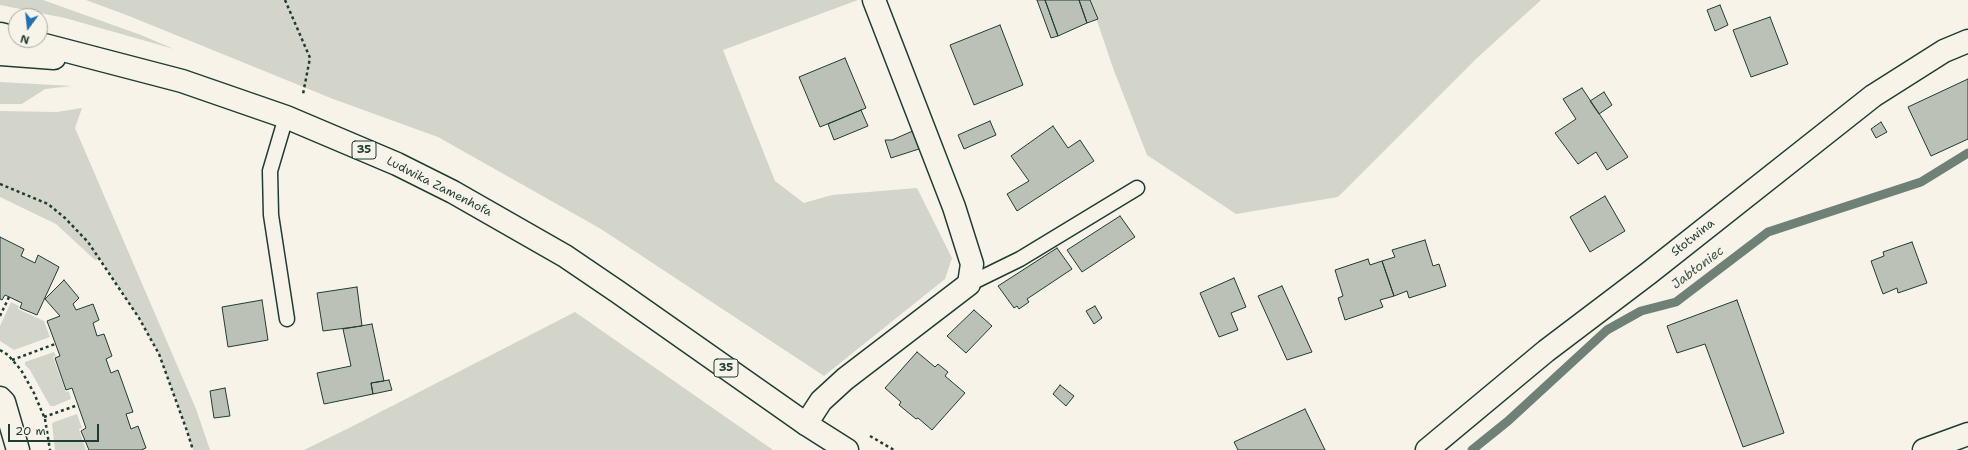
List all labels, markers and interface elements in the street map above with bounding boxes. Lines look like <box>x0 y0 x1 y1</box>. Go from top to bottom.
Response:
north arrow <box>8 8 48 48</box>
text: N <box>19 31 31 47</box>
road number: 35 <box>352 141 376 159</box>
street label: Ludwika Zamenhofa <box>384 154 494 220</box>
street label: Słotwina <box>1668 216 1718 260</box>
water label: Jabłoniec <box>1669 243 1727 293</box>
road number: 35 <box>714 359 738 377</box>
scale bar <box>10 416 101 442</box>
text: 20 m <box>15 423 46 439</box>

